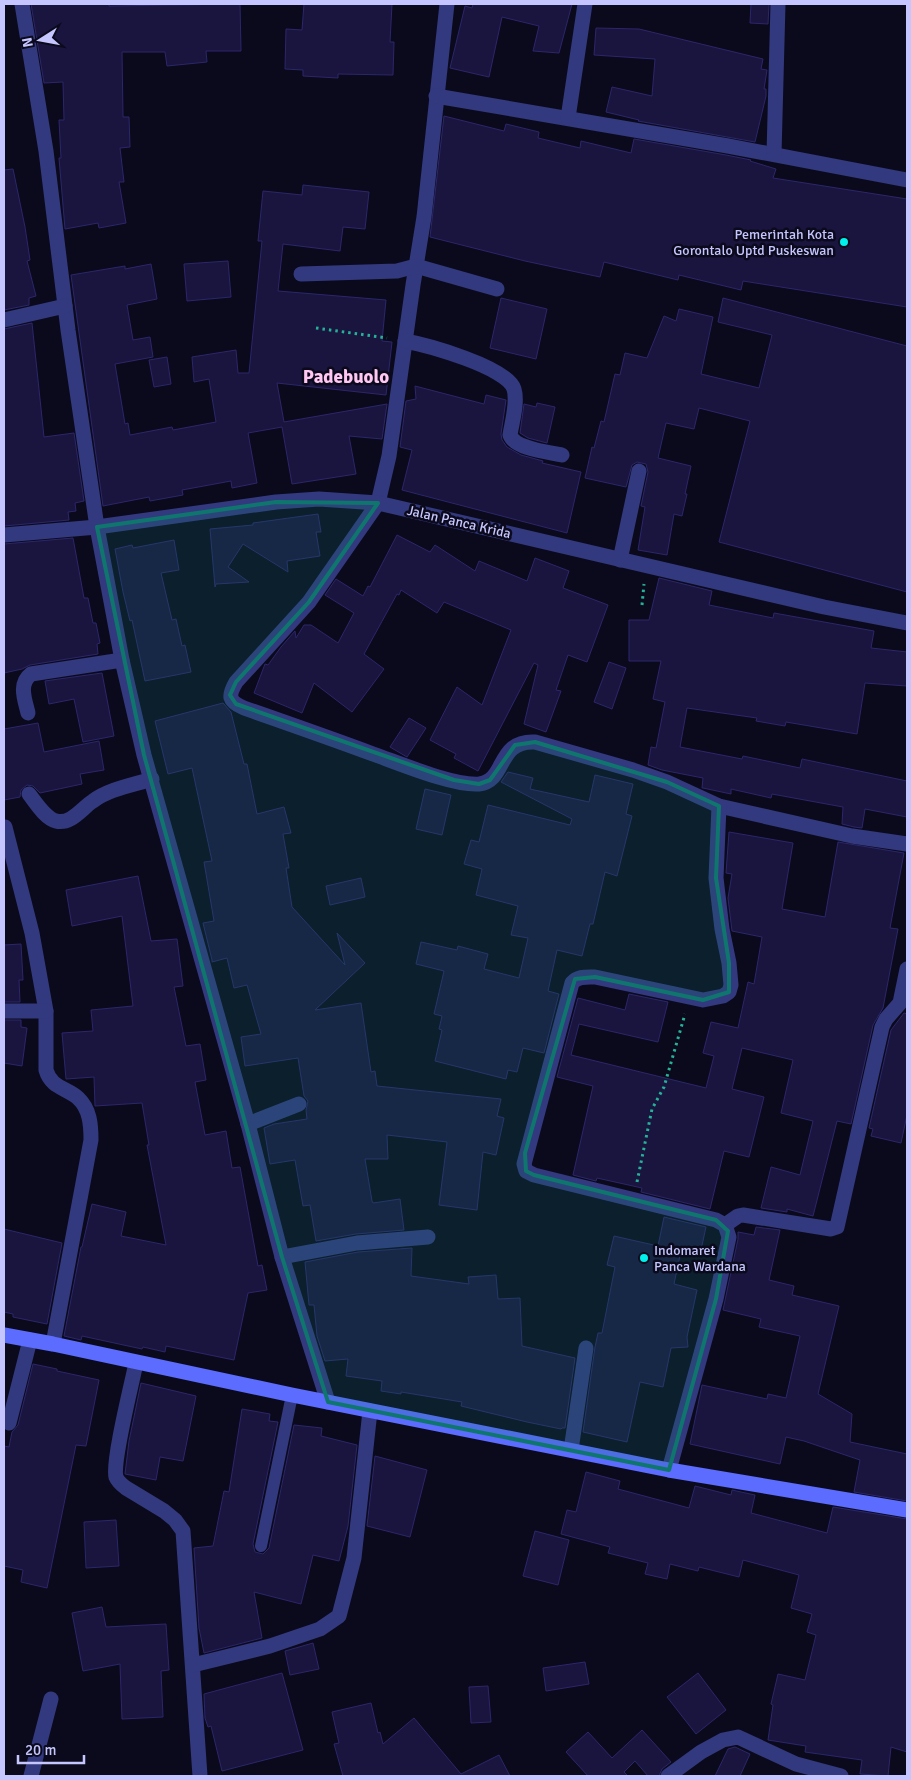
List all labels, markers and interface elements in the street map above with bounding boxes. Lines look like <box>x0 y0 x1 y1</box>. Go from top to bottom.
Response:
north arrow <box>15 15 65 65</box>
text: N <box>18 36 37 49</box>
place label: Pemerintah Kota Gorontalo Uptd Puskeswan <box>673 226 834 259</box>
marker: Pemerintah Kota Gorontalo Uptd Puskeswan <box>838 236 850 248</box>
district label: Padebuolo <box>303 365 389 389</box>
street label: Jalan Panca Krida <box>405 502 513 542</box>
place label: Indomaret Panca Wardana <box>654 1242 746 1275</box>
marker: Indomaret Panca Wardana <box>638 1252 650 1264</box>
scale bar <box>18 1732 84 1764</box>
text: 20 m <box>25 1741 56 1759</box>

